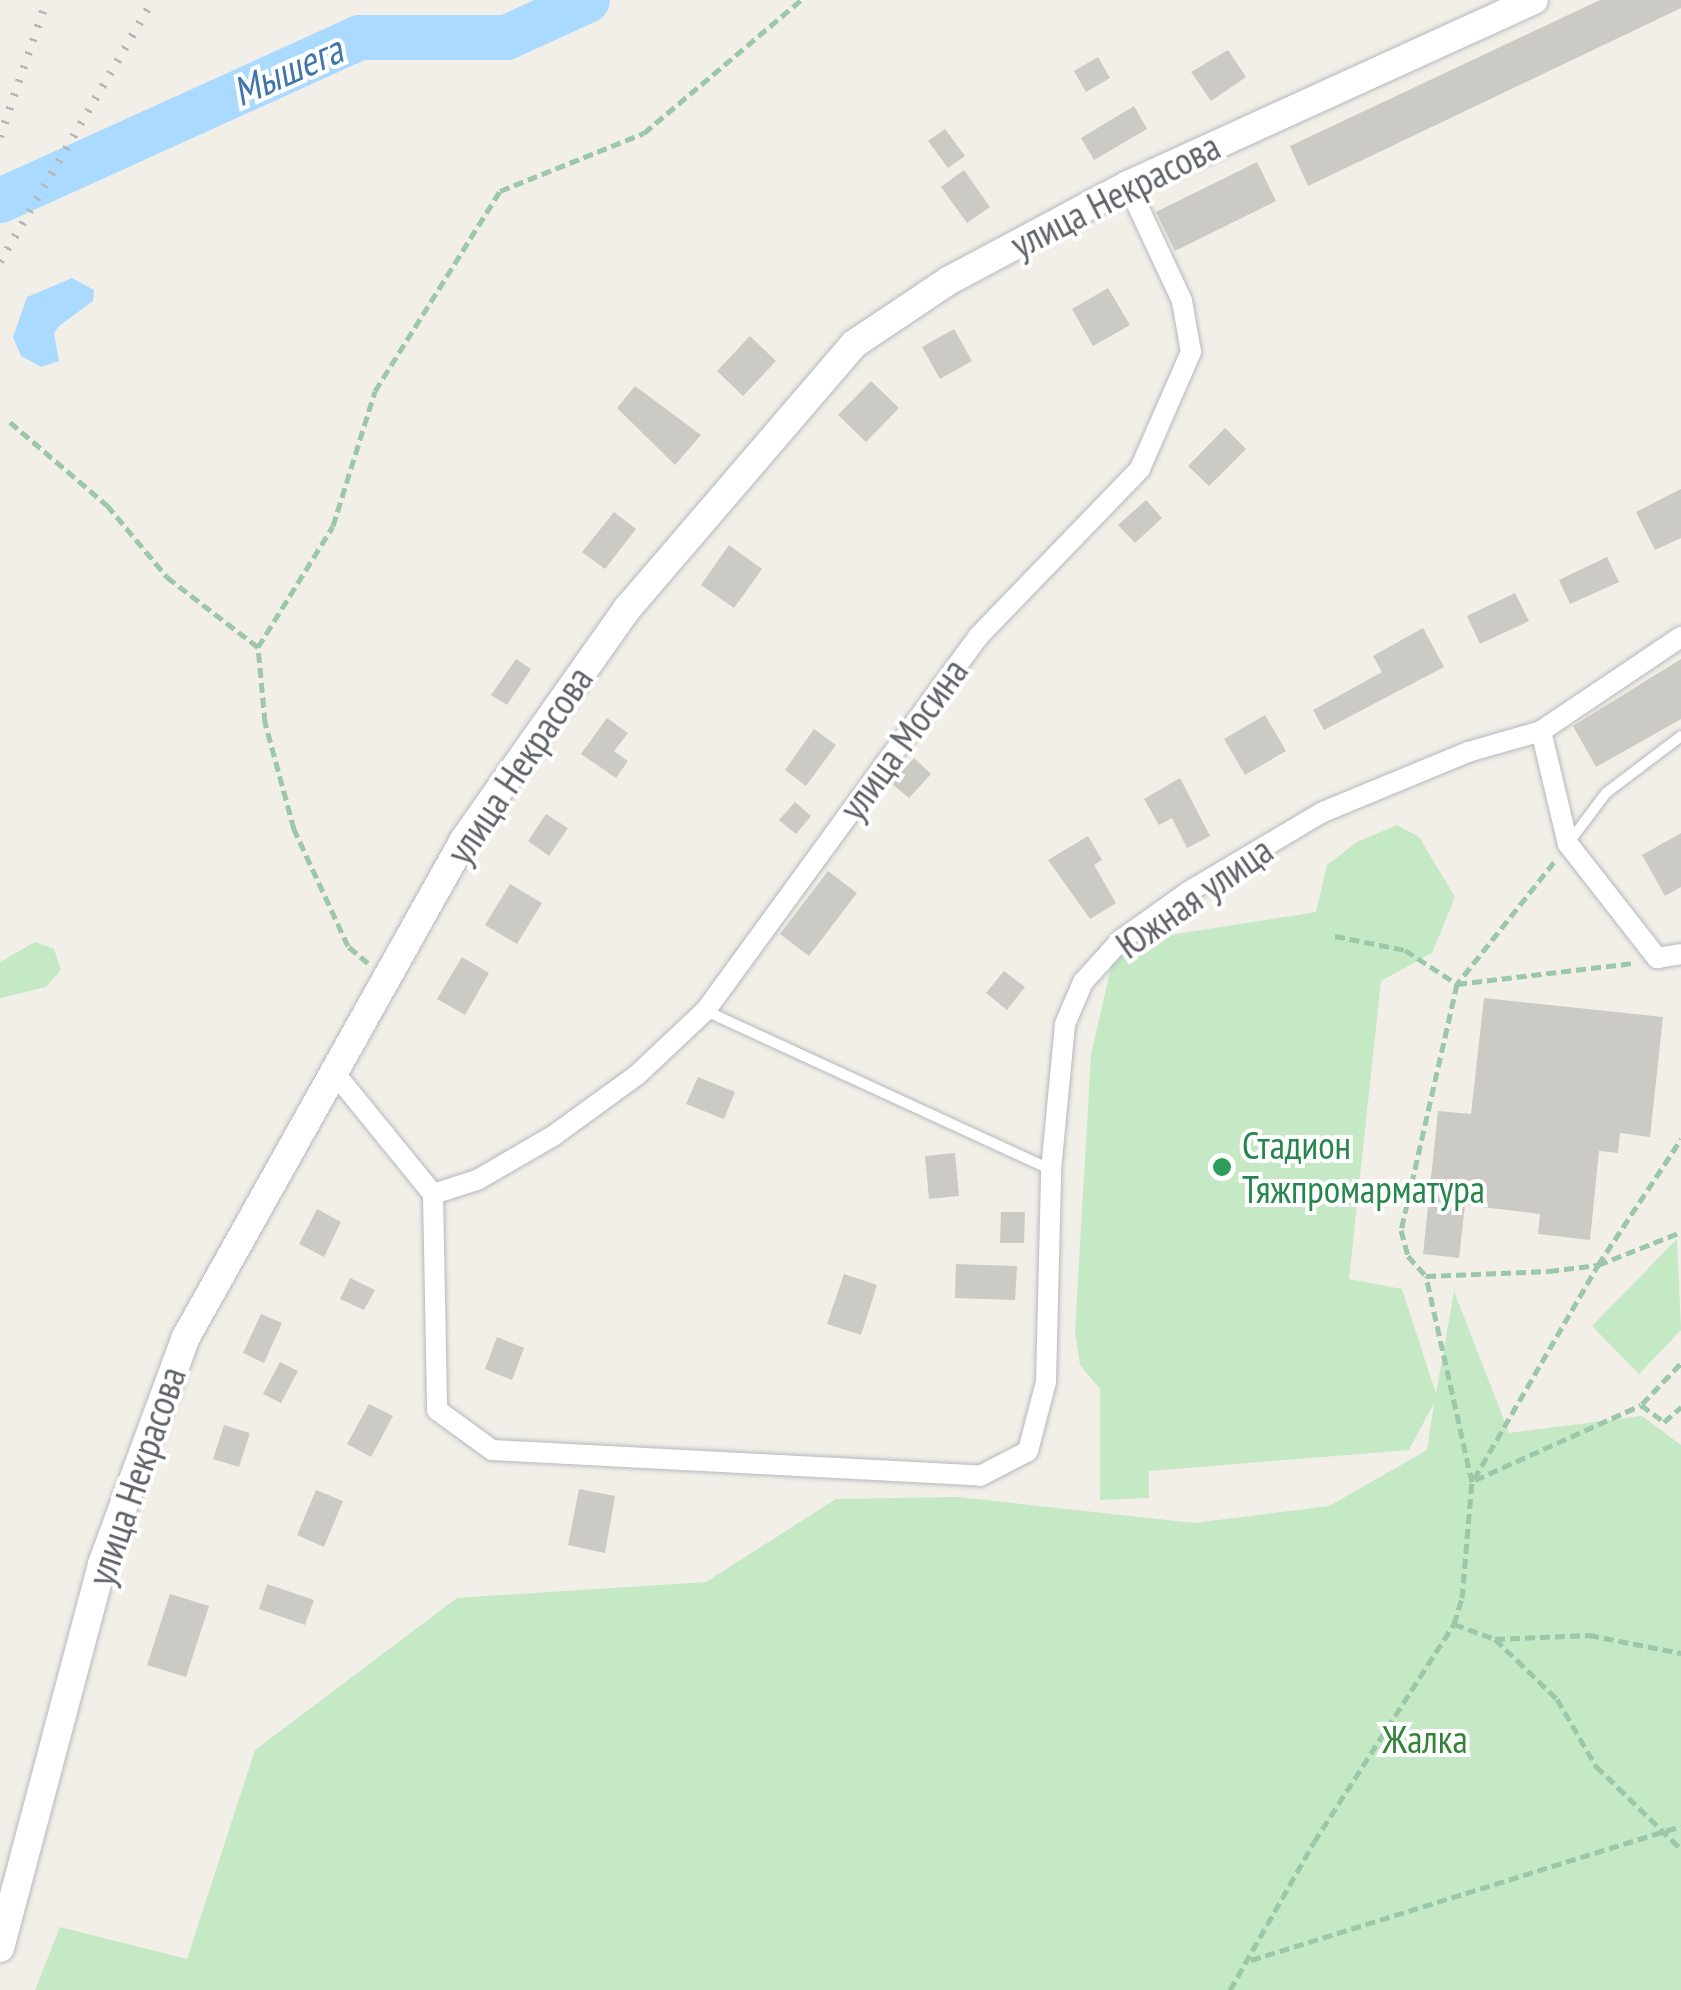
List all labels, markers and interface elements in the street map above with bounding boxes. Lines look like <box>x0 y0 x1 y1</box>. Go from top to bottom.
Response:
water label: Мышега <box>225 25 349 115</box>
street label: улица Некрасова <box>1003 123 1227 267</box>
street label: улица Мосина <box>829 649 977 829</box>
street label: улица Некрасова <box>436 658 602 872</box>
street label: Южная улица <box>1107 827 1281 967</box>
place label: Стадион Тяжпромарматура <box>1242 1122 1485 1212</box>
marker: Стадион Тяжпромарматура <box>1211 1156 1233 1178</box>
street label: улица Некрасова <box>77 1361 195 1591</box>
park label: Жалка <box>1382 1716 1468 1762</box>

